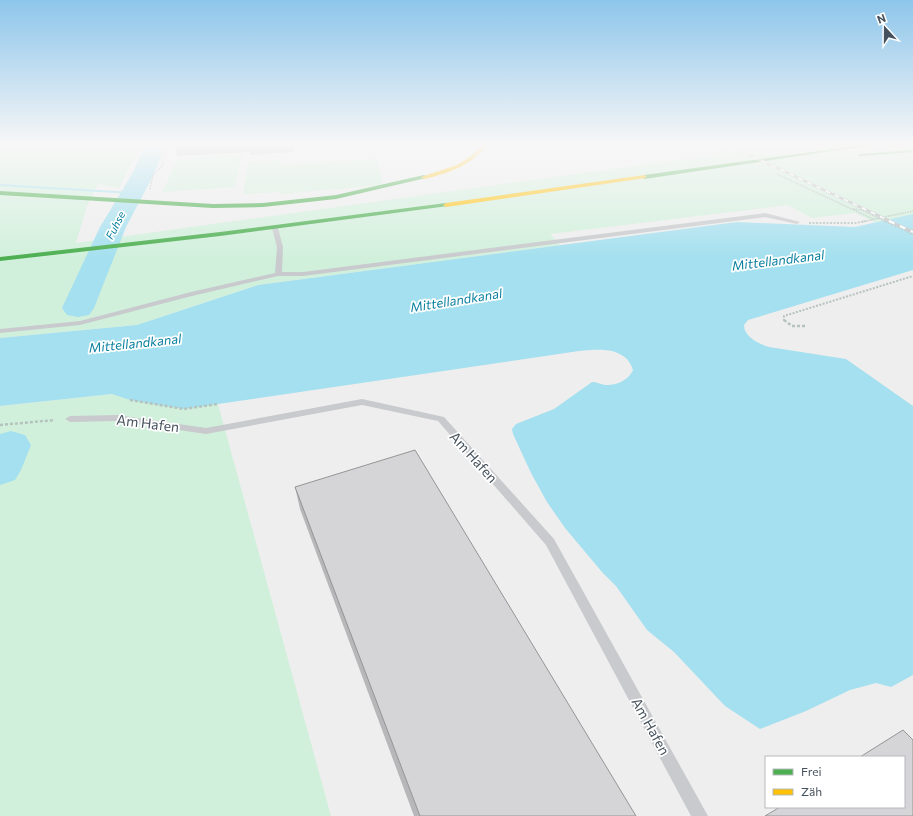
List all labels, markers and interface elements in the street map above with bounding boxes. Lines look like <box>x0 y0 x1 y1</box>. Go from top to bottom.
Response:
north arrow <box>865 8 905 48</box>
text: N <box>875 11 887 26</box>
water label: Fuhse <box>103 209 128 241</box>
water label: Mittellandkanal <box>731 246 826 274</box>
water label: Mittellandkanal <box>409 285 504 315</box>
water label: Mittellandkanal <box>88 330 183 356</box>
street label: Am Hafen <box>116 411 180 435</box>
street label: Am Hafen <box>447 428 501 486</box>
street label: Am Hafen <box>628 694 674 758</box>
legend <box>765 756 905 808</box>
text: Frei <box>801 764 822 778</box>
text: Zäh <box>801 784 822 798</box>

